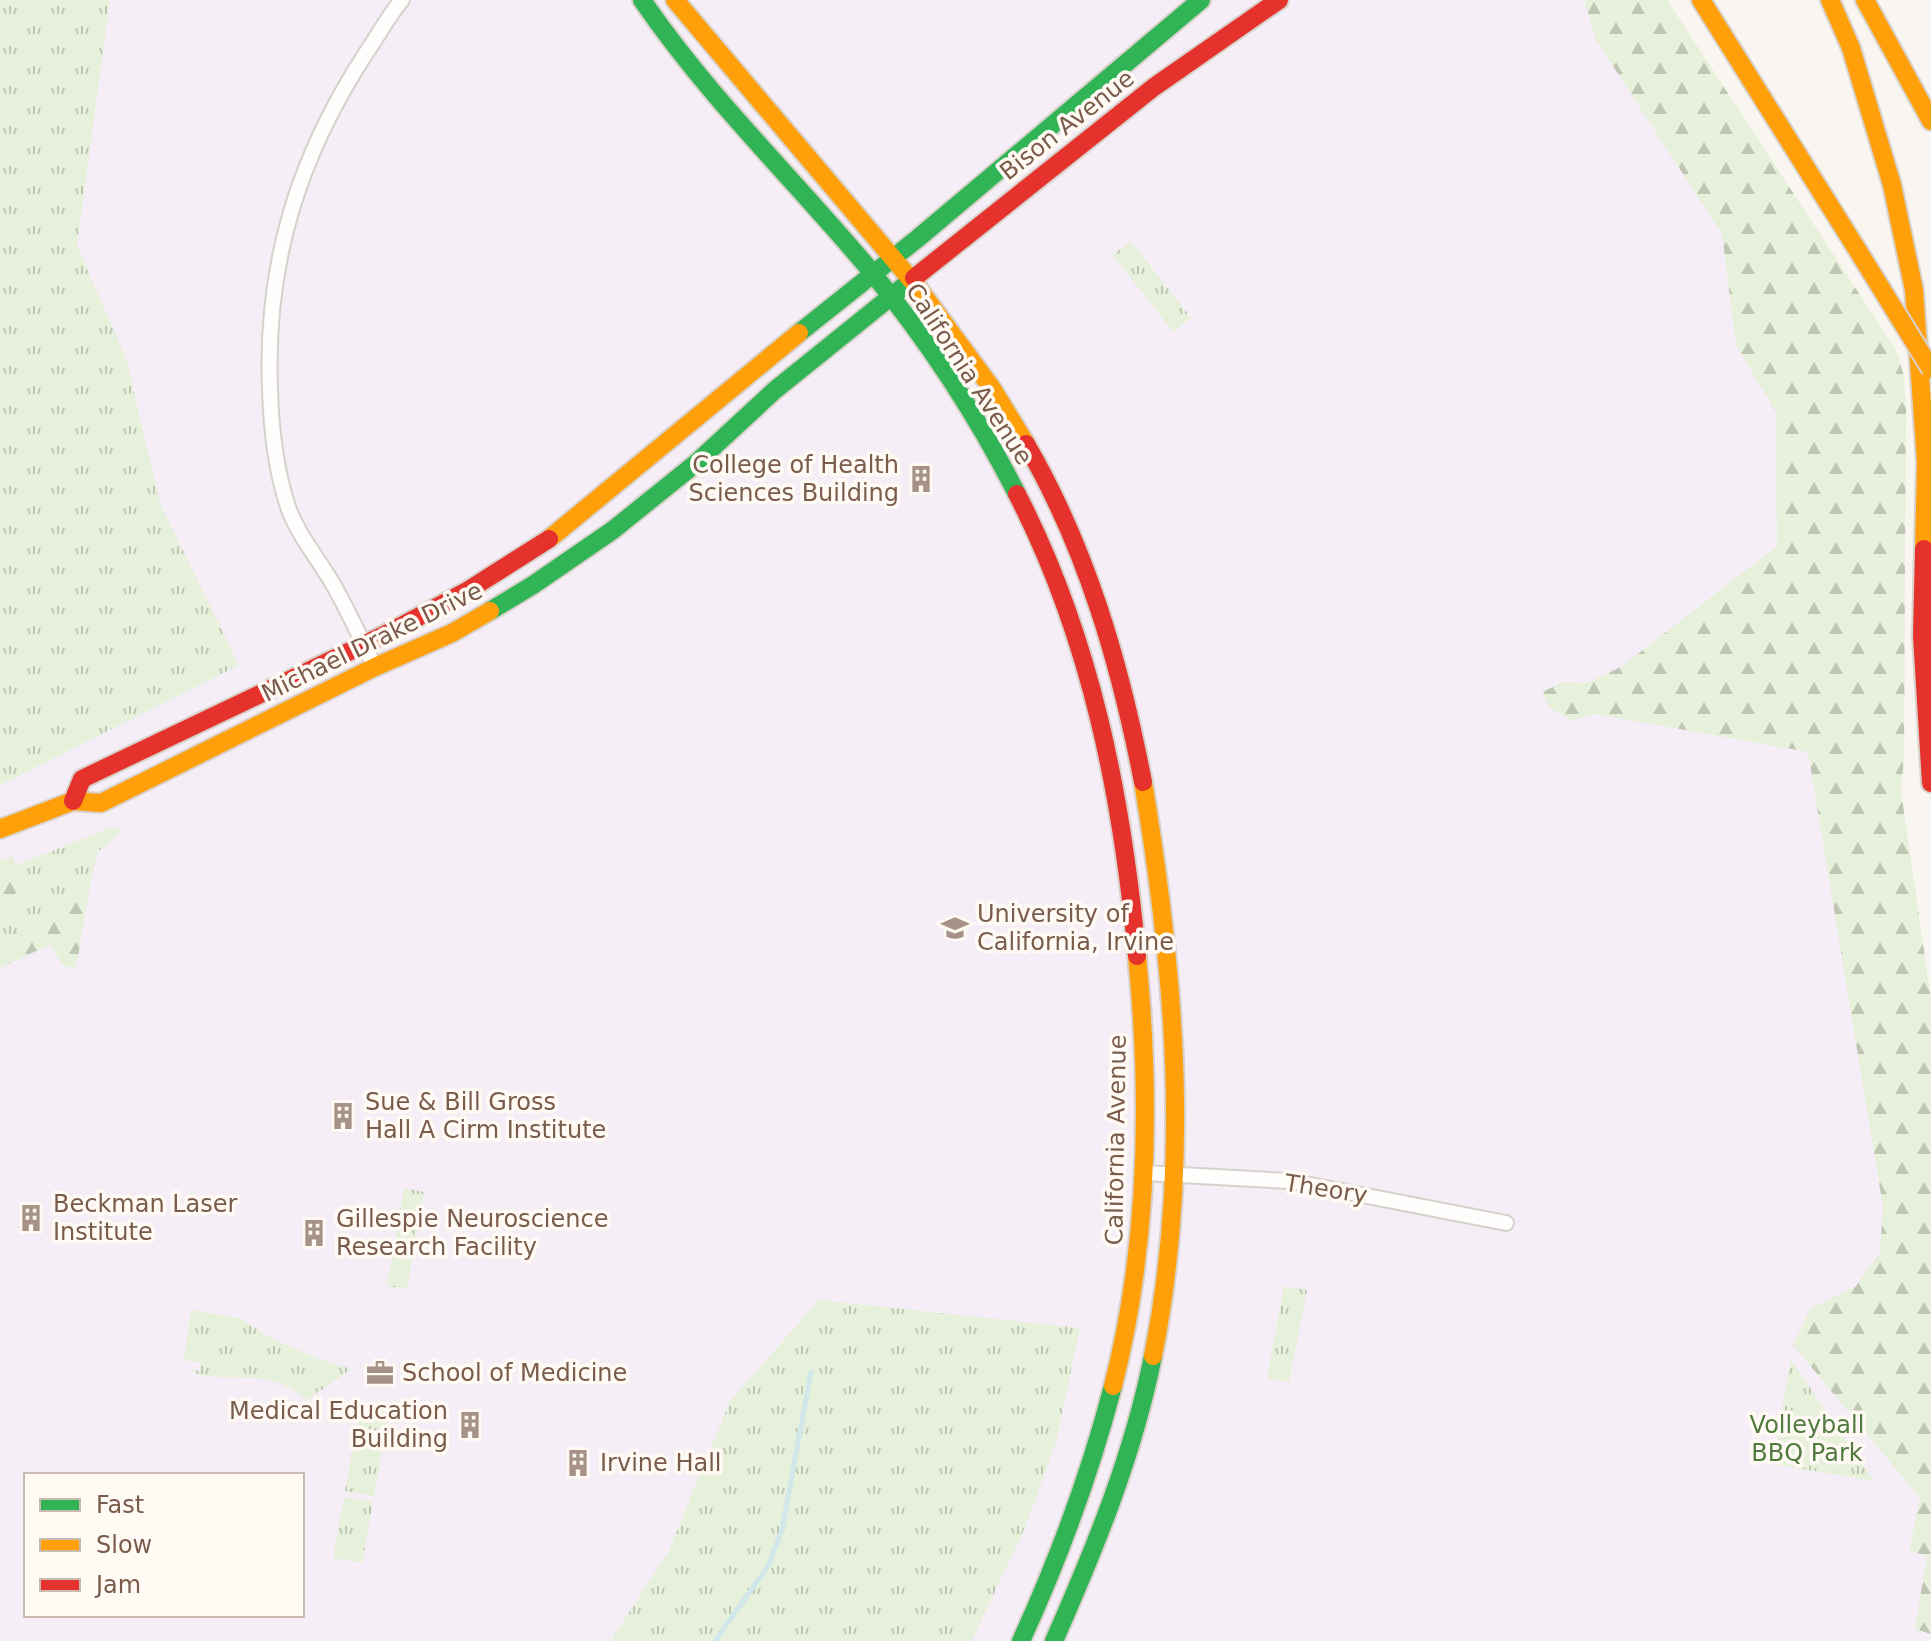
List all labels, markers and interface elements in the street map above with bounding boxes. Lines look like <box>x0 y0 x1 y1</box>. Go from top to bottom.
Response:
street label: Bison Avenue <box>994 64 1140 186</box>
street label: California Avenue <box>900 278 1038 470</box>
place label: College of Health Sciences Building <box>688 451 899 507</box>
building icon: College of Health Sciences Building <box>906 464 936 494</box>
street label: Michael Drake Drive <box>257 576 487 708</box>
place label: University of California, Irvine <box>977 900 1174 956</box>
school or university icon: University of California, Irvine <box>940 913 970 943</box>
street label: California Avenue <box>1100 1034 1132 1246</box>
place label: Sue & Bill Gross Hall A Cirm Institute <box>365 1088 606 1144</box>
building icon: Sue & Bill Gross Hall A Cirm Institute <box>328 1101 358 1131</box>
street label: Theory <box>1282 1168 1369 1209</box>
place label: Beckman Laser Institute <box>53 1190 238 1246</box>
building icon: Beckman Laser Institute <box>16 1203 46 1233</box>
place label: Gillespie Neuroscience Research Facility <box>336 1205 608 1261</box>
building icon: Gillespie Neuroscience Research Facility <box>299 1218 329 1248</box>
office icon: School of Medicine <box>365 1358 395 1388</box>
place label: School of Medicine <box>402 1359 627 1387</box>
place label: Medical Education Building <box>229 1397 448 1453</box>
building icon: Medical Education Building <box>455 1410 485 1440</box>
park label: Volleyball BBQ Park <box>1750 1411 1864 1467</box>
building icon: Irvine Hall <box>563 1448 593 1478</box>
place label: Irvine Hall <box>600 1449 722 1477</box>
legend <box>24 1473 304 1617</box>
text: Fast <box>96 1491 144 1519</box>
text: Slow <box>96 1531 152 1559</box>
text: Jam <box>94 1571 141 1599</box>

